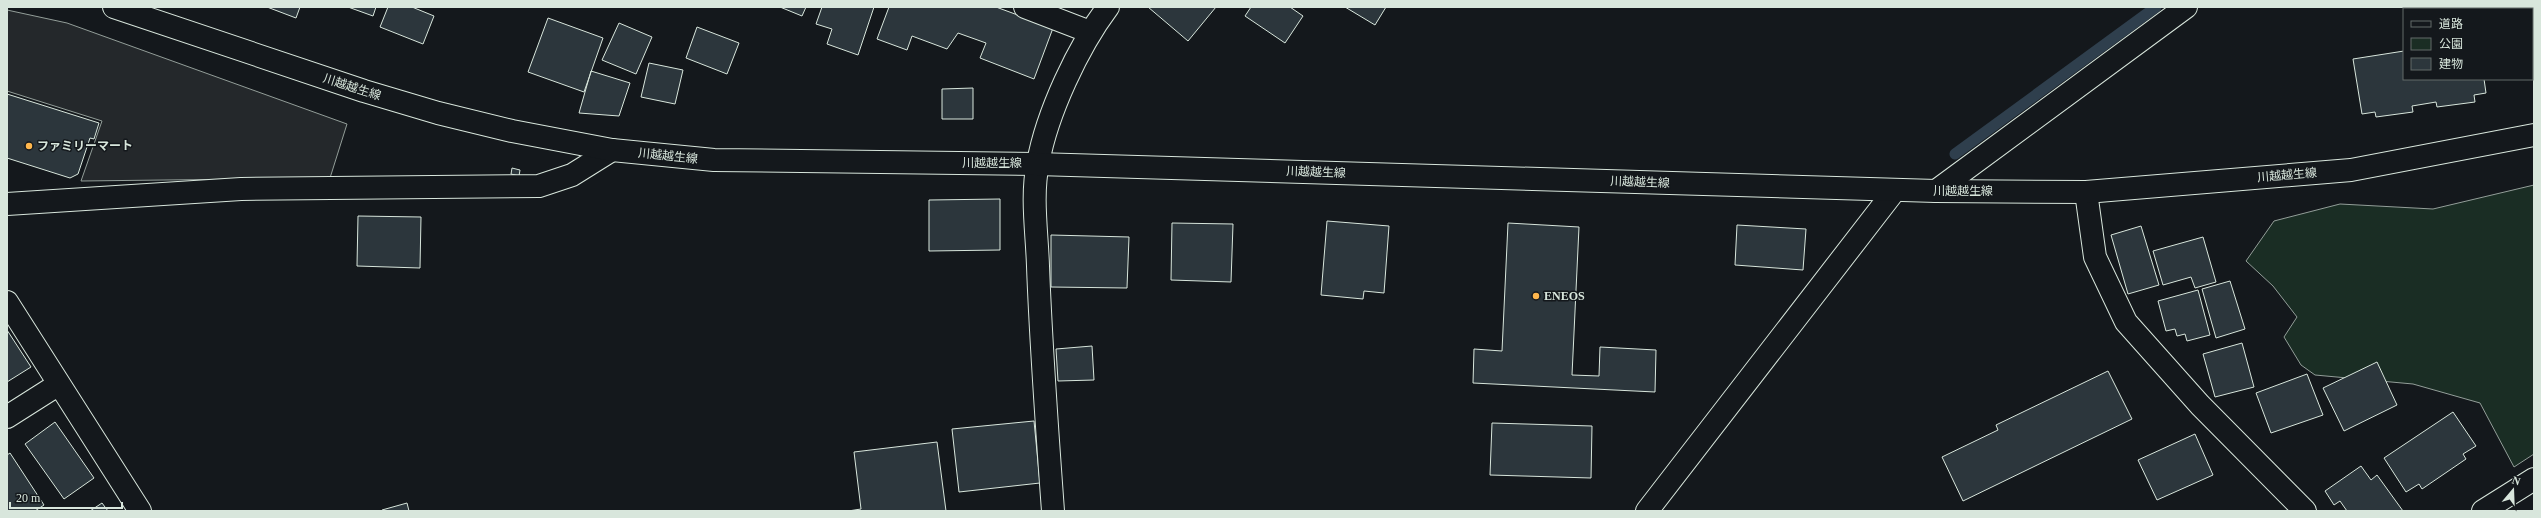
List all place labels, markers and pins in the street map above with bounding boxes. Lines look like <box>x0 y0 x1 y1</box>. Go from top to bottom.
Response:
place label: ファミリーマート <box>37 139 133 153</box>
marker: ファミリーマート <box>24 141 34 151</box>
place label: ENEOS <box>1544 289 1585 303</box>
marker: ENEOS <box>1531 291 1541 301</box>

